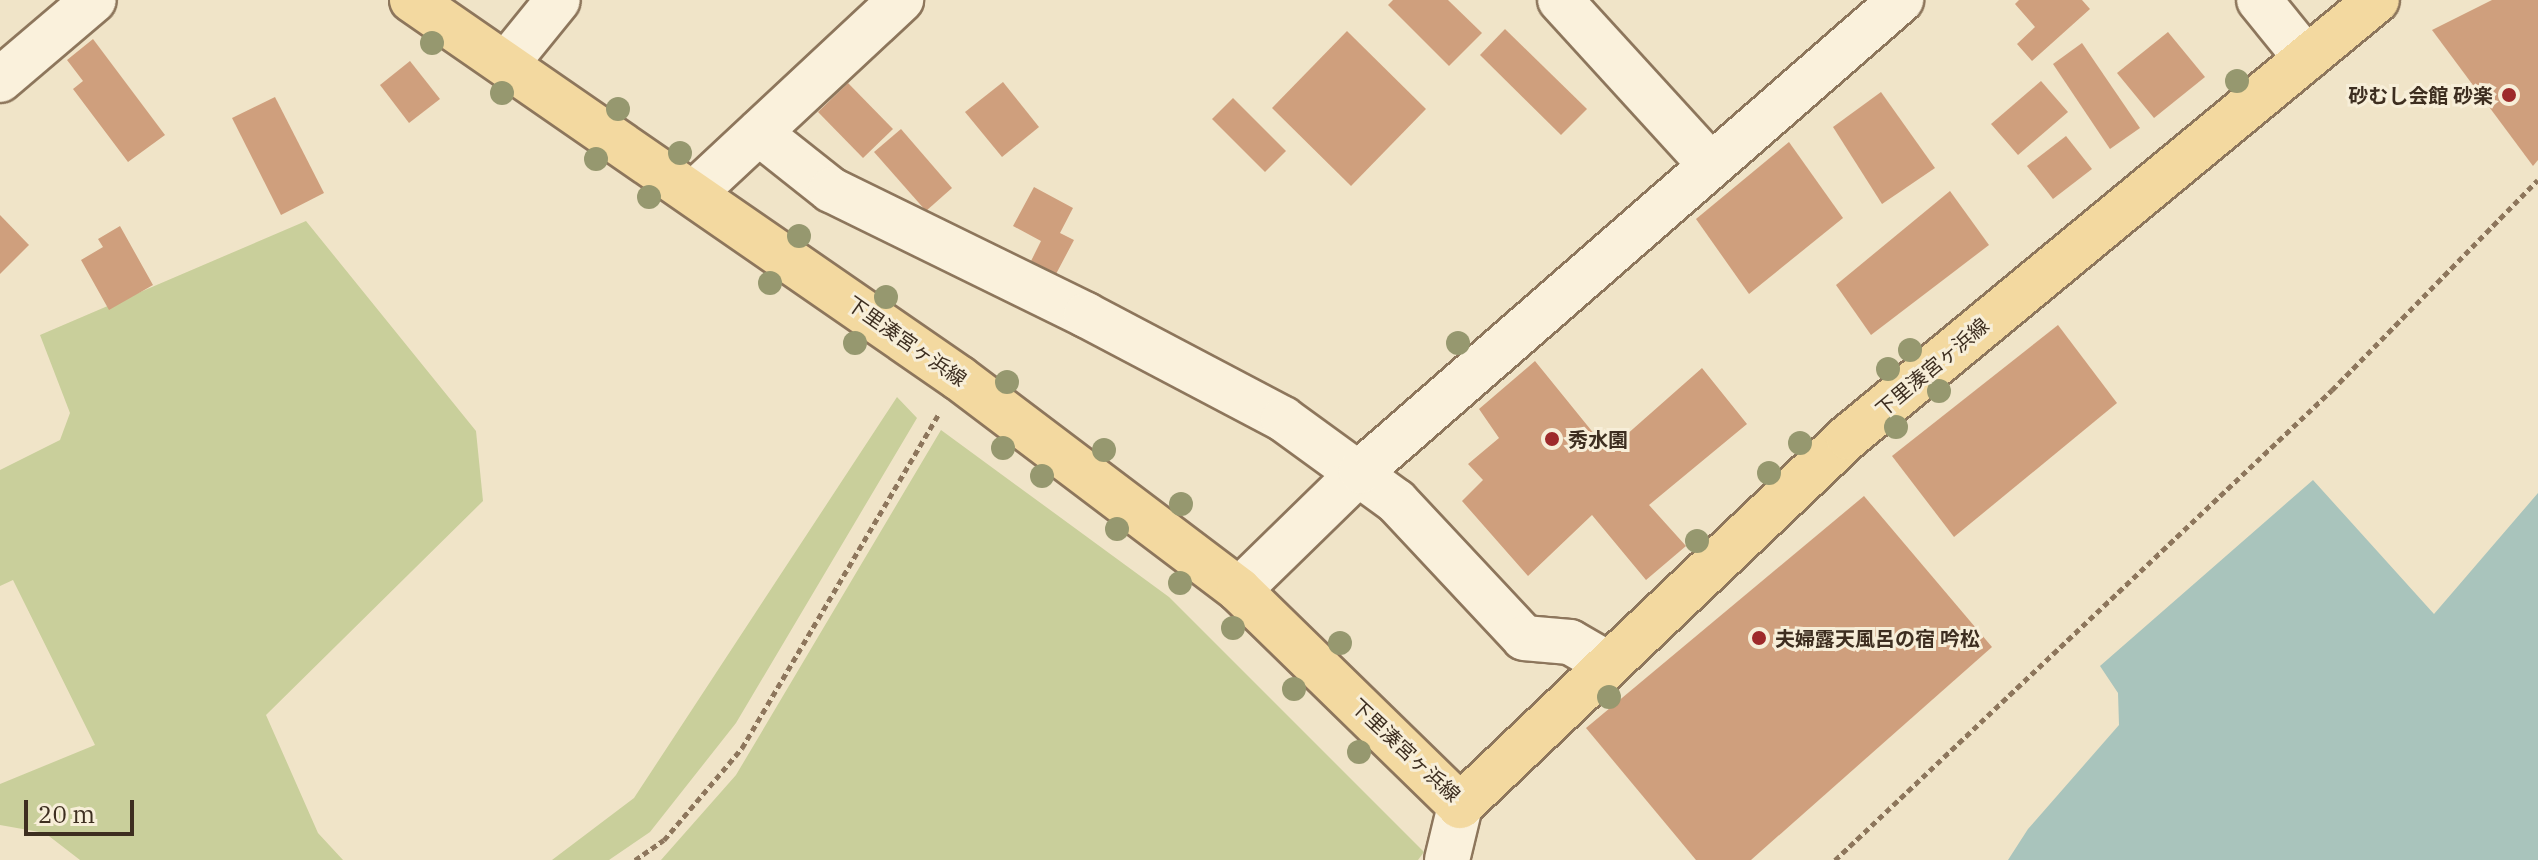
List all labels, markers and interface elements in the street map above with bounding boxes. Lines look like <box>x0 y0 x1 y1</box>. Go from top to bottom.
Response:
place label: 砂むし会館 砂楽 <box>2348 83 2493 107</box>
marker: 砂むし会館 砂楽 <box>2500 86 2518 104</box>
street label: 下里湊宮ヶ浜線 <box>843 291 971 391</box>
street label: 下里湊宮ヶ浜線 <box>1871 313 1993 421</box>
place label: 秀水園 <box>1568 427 1628 451</box>
marker: 秀水園 <box>1543 430 1561 448</box>
place label: 夫婦露天風呂の宿 吟松 <box>1775 626 1980 650</box>
marker: 夫婦露天風呂の宿 吟松 <box>1750 629 1768 647</box>
street label: 下里湊宮ヶ浜線 <box>1347 693 1465 807</box>
scale bar <box>28 784 138 834</box>
text: 20 m <box>38 798 95 830</box>

